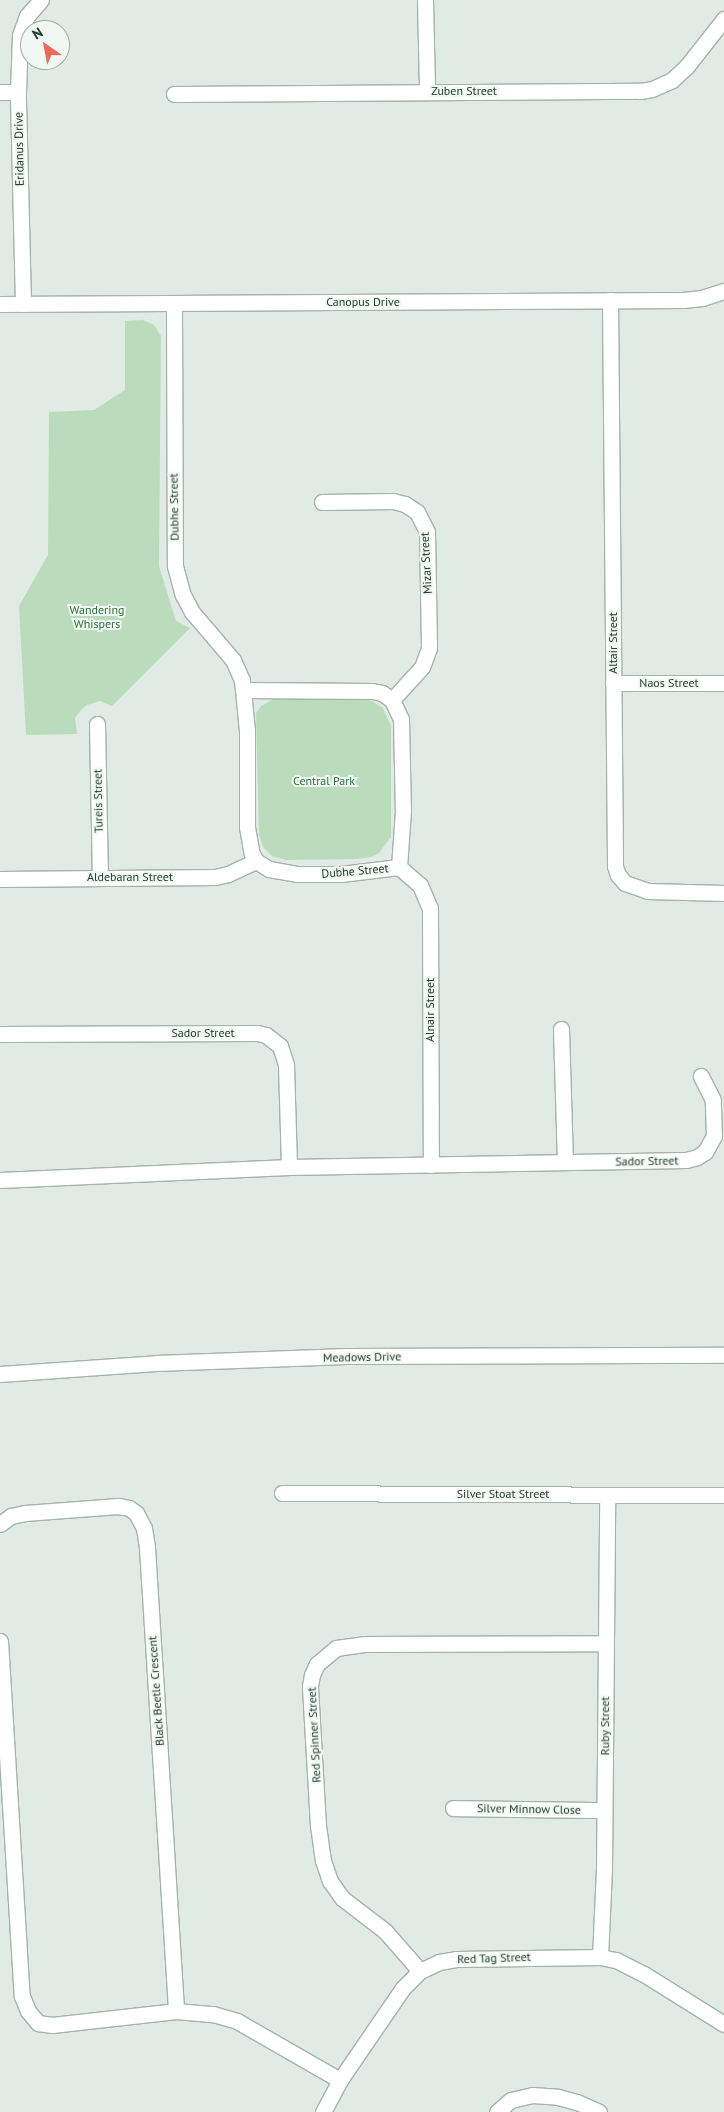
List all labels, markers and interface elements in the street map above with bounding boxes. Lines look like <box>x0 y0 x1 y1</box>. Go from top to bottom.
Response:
north arrow <box>20 20 70 70</box>
text: N <box>29 23 46 43</box>
street label: Zuben Street <box>431 84 497 98</box>
street label: Eridanus Drive <box>11 112 27 186</box>
street label: Canopus Drive <box>326 295 400 309</box>
street label: Dubhe Street <box>166 473 182 541</box>
street label: Mizar Street <box>417 532 435 594</box>
park label: Wandering Whispers <box>70 603 124 631</box>
street label: Altair Street <box>606 612 620 674</box>
street label: Naos Street <box>639 676 699 690</box>
street label: Tureis Street <box>90 769 106 833</box>
park label: Central Park <box>293 774 355 788</box>
street label: Dubhe Street <box>321 861 389 881</box>
street label: Aldebaran Street <box>87 870 173 884</box>
street label: Alnair Street <box>423 978 437 1042</box>
street label: Sador Street <box>171 1026 235 1040</box>
street label: Sador Street <box>615 1153 679 1169</box>
street label: Meadows Drive <box>323 1349 401 1365</box>
street label: Silver Stoat Street <box>457 1487 549 1501</box>
street label: Black Beetle Crescent <box>145 1635 167 1747</box>
street label: Red Spinner Street <box>304 1687 324 1783</box>
street label: Ruby Street <box>598 1696 612 1756</box>
street label: Silver Minnow Close <box>477 1801 581 1817</box>
street label: Red Tag Street <box>457 1950 531 1966</box>

